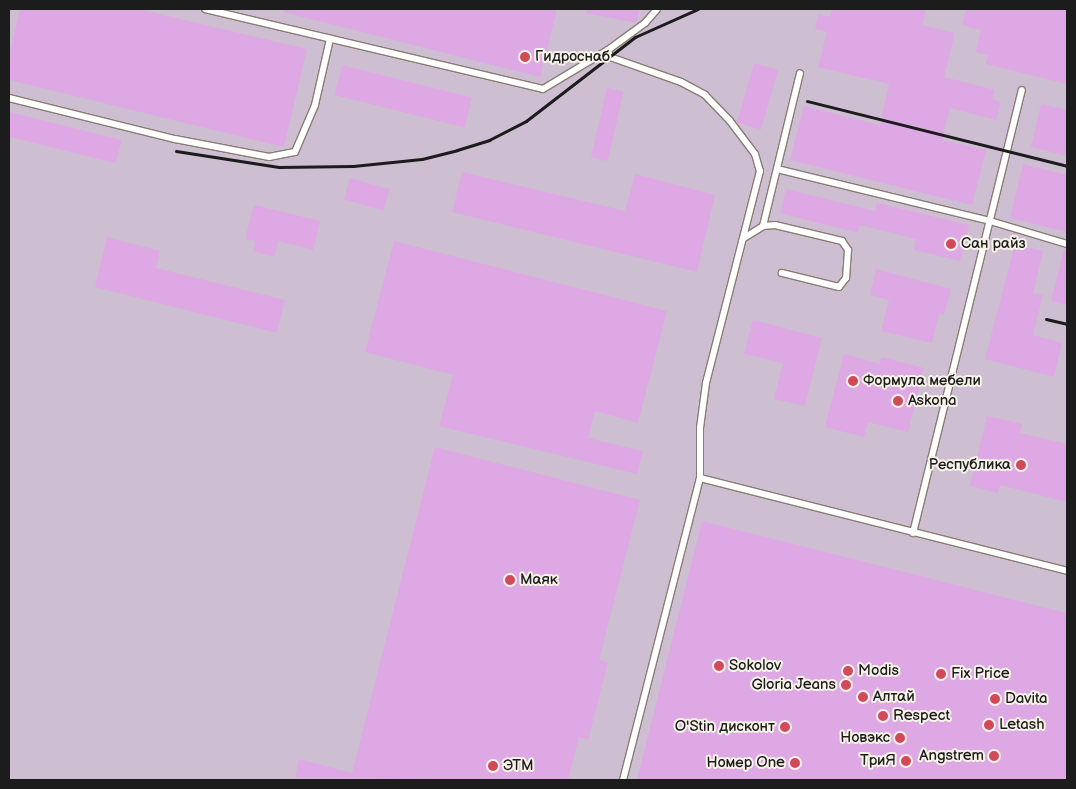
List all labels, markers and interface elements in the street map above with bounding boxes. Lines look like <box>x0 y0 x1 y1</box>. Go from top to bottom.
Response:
place label: Гидроснаб <box>535 48 610 66</box>
marker: Гидроснаб <box>519 51 531 63</box>
place label: Сан райз <box>961 235 1026 253</box>
marker: Сан райз <box>945 238 957 250</box>
place label: Формула мебели <box>863 372 981 390</box>
marker: Формула мебели <box>847 375 859 387</box>
place label: Askona <box>908 392 957 410</box>
marker: Askona <box>892 395 904 407</box>
place label: Республика <box>929 456 1011 474</box>
marker: Республика <box>1015 459 1027 471</box>
place label: Маяк <box>520 571 558 589</box>
marker: Маяк <box>504 574 516 586</box>
place label: Sokolov <box>729 657 781 675</box>
marker: Sokolov <box>713 660 725 672</box>
place label: Modis <box>858 662 899 680</box>
marker: Modis <box>842 665 854 677</box>
place label: Fix Price <box>951 665 1010 683</box>
marker: Fix Price <box>935 668 947 680</box>
place label: Gloria Jeans <box>751 676 836 694</box>
marker: Gloria Jeans <box>840 679 852 691</box>
place label: Алтай <box>873 688 915 706</box>
place label: Davita <box>1005 690 1048 708</box>
marker: Алтай <box>857 691 869 703</box>
marker: Davita <box>989 693 1001 705</box>
place label: Respect <box>893 707 950 725</box>
marker: Respect <box>877 710 889 722</box>
place label: Letash <box>999 716 1044 734</box>
place label: O'Stin дисконт <box>675 718 775 736</box>
marker: Letash <box>983 719 995 731</box>
marker: O'Stin дисконт <box>779 721 791 733</box>
place label: Новэкс <box>840 729 890 747</box>
marker: Новэкс <box>894 732 906 744</box>
place label: Angstrem <box>919 747 984 765</box>
marker: Angstrem <box>988 750 1000 762</box>
place label: ТриЯ <box>860 752 896 770</box>
place label: Номер One <box>707 754 785 772</box>
marker: ТриЯ <box>900 755 912 767</box>
place label: ЭТМ <box>503 757 533 775</box>
marker: Номер One <box>789 757 801 769</box>
marker: ЭТМ <box>487 760 499 772</box>

